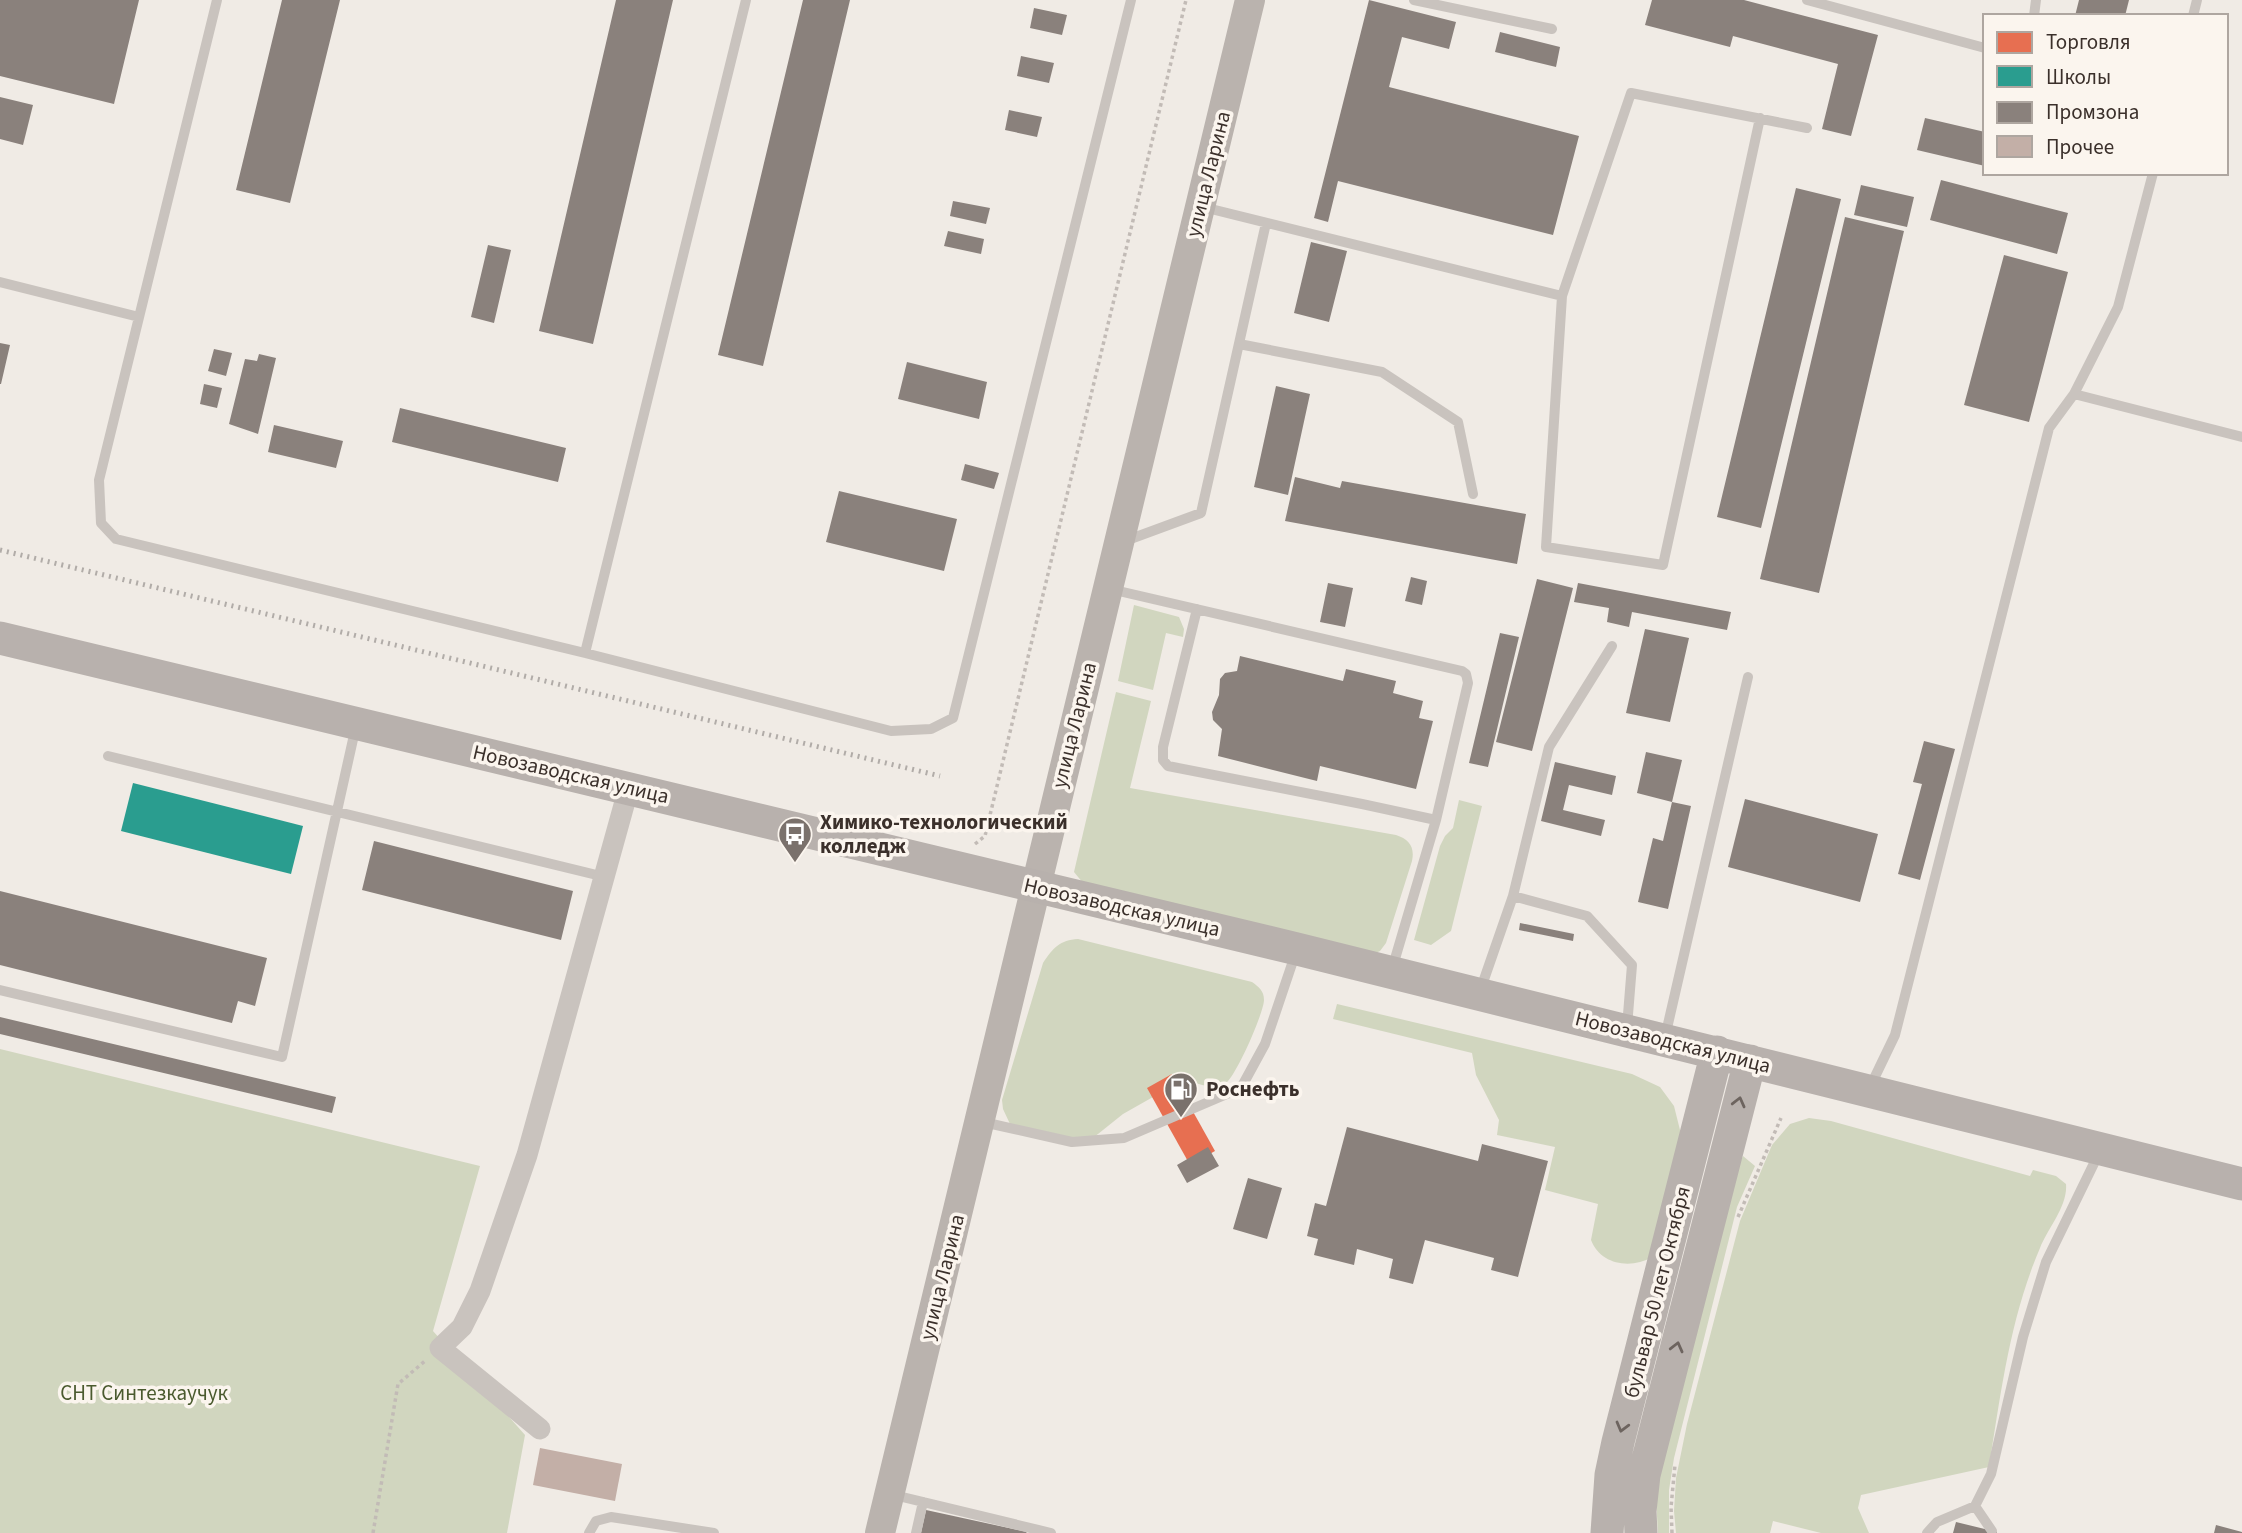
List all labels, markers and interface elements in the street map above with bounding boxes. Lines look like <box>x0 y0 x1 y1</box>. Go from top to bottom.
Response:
legend <box>1983 14 2228 175</box>
text: Торговля <box>2046 27 2131 57</box>
text: Школы <box>2046 62 2111 92</box>
text: Промзона <box>2046 97 2139 127</box>
street label: улица Ларина <box>1178 108 1238 240</box>
text: Прочее <box>2046 132 2114 162</box>
street label: улица Ларина <box>1044 659 1104 791</box>
street label: Новозаводская улица <box>470 737 672 811</box>
place label: Химико-технологический колледж <box>820 807 1068 861</box>
bus stop icon: Химико-технологический колледж <box>776 815 814 864</box>
street label: Новозаводская улица <box>1021 870 1223 944</box>
street label: Новозаводская улица <box>1572 1003 1774 1081</box>
fuel station icon: Роснефть <box>1162 1070 1200 1119</box>
place label: Роснефть <box>1206 1074 1300 1104</box>
one-way arrow <box>1731 1097 1745 1109</box>
street label: бульвар 50 лет Октября <box>1616 1183 1698 1401</box>
street label: улица Ларина <box>912 1211 972 1343</box>
one-way arrow <box>1669 1341 1683 1353</box>
park label: СНТ Синтезкаучук <box>60 1378 228 1408</box>
one-way arrow <box>1616 1421 1630 1433</box>

